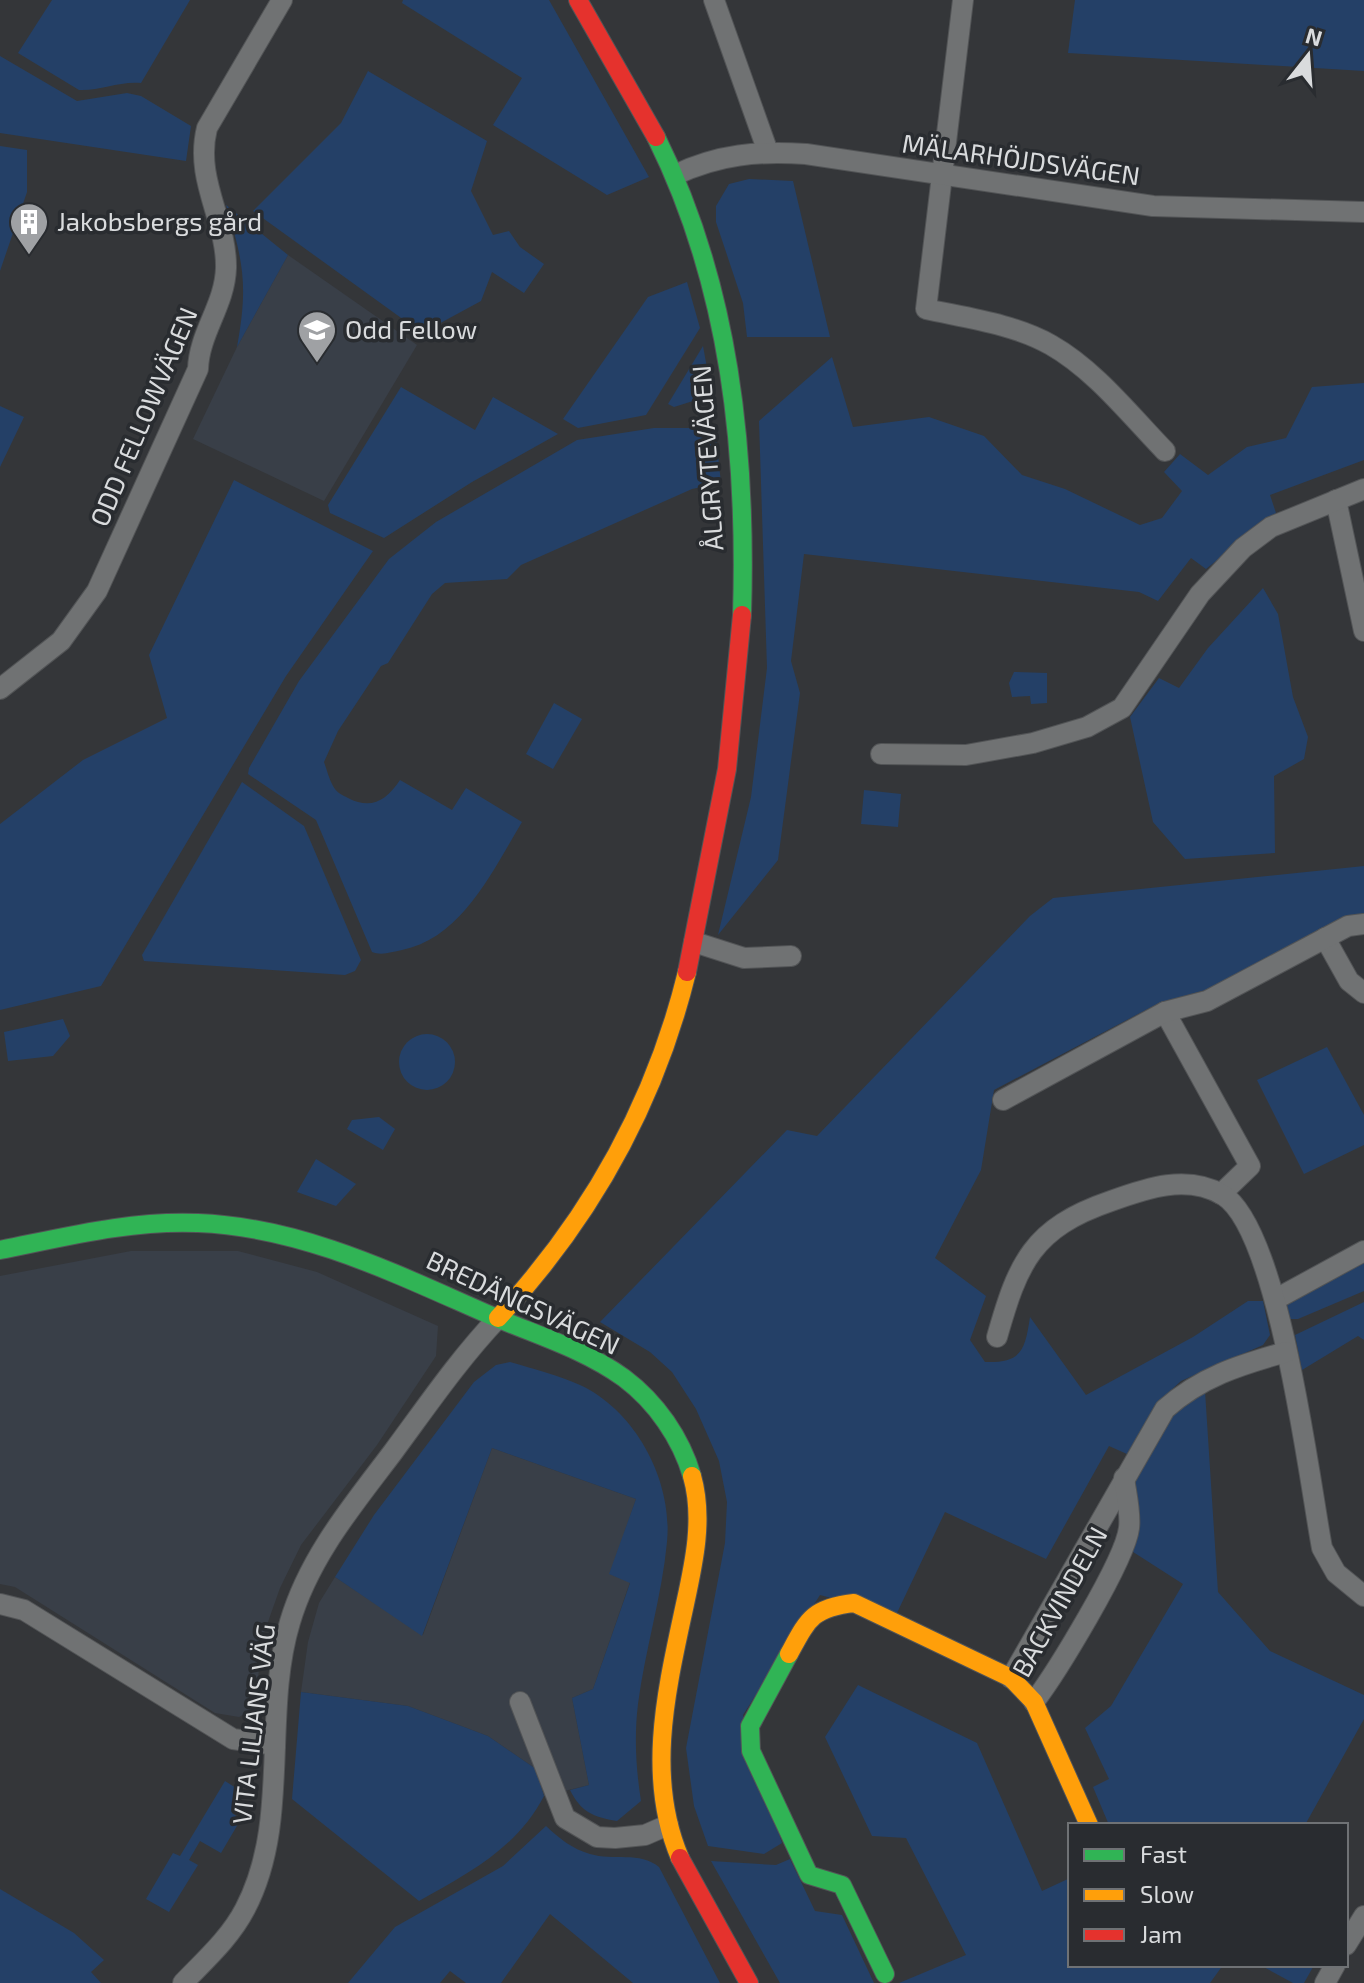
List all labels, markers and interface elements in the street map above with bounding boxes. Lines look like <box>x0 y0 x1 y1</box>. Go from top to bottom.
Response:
north arrow <box>1268 16 1348 96</box>
text: N <box>1303 21 1326 51</box>
street label: MÄLARHÖJDSVÄGEN <box>900 126 1142 191</box>
building icon: Jakobsbergs gård <box>8 201 50 256</box>
place label: Jakobsbergs gård <box>57 205 262 236</box>
street label: ODD FELLOWVÄGEN <box>82 302 203 531</box>
school or university icon: Odd Fellow <box>296 309 338 364</box>
place label: Odd Fellow <box>345 313 477 344</box>
street label: ÅLGRYTEVÄGEN <box>685 364 728 552</box>
street label: BREDÄNGSVÄGEN <box>422 1243 625 1360</box>
street label: BACKVINDELN <box>1005 1521 1113 1682</box>
street label: VITA LILJANS VÄG <box>225 1622 280 1826</box>
legend <box>1068 1823 1348 1967</box>
text: Fast <box>1140 1839 1187 1868</box>
text: Slow <box>1140 1879 1194 1908</box>
text: Jam <box>1140 1919 1182 1948</box>

